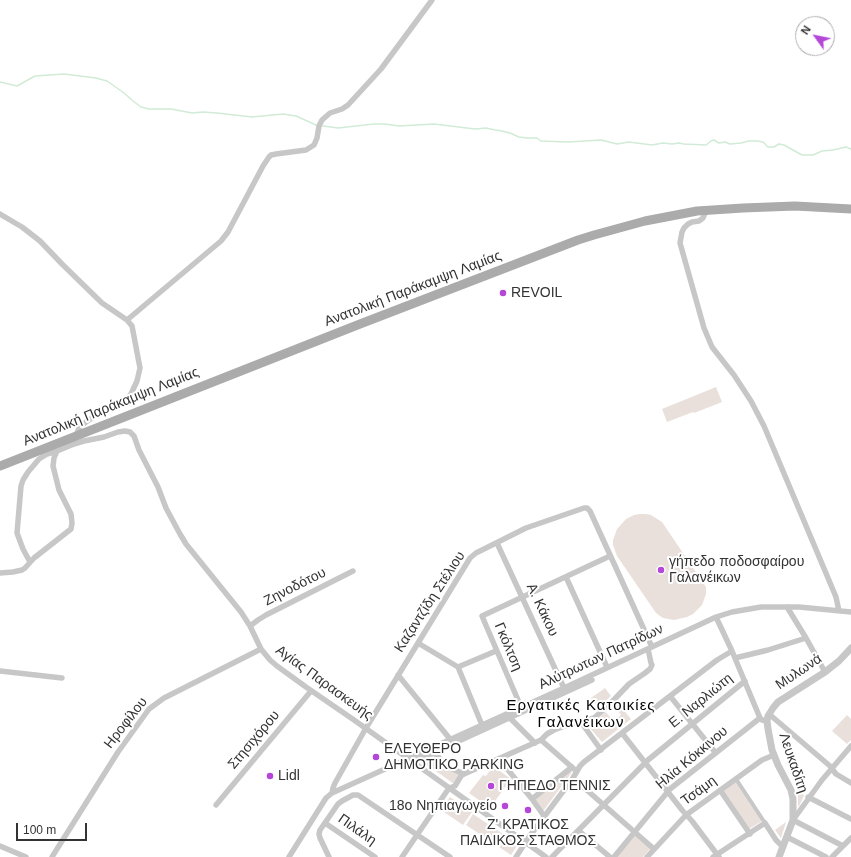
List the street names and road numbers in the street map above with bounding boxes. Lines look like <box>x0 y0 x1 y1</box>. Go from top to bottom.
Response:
street label: Ανατολική Παράκαμψη Λαμίας <box>322 247 504 331</box>
street label: Ανατολική Παράκαμψη Λαμίας <box>21 364 201 450</box>
street label: Καζαντζίδη Στέλιου <box>391 548 469 656</box>
street label: Ζηνοδότου <box>261 564 329 610</box>
street label: Α. Κάκου <box>522 581 562 639</box>
street label: Γκόλτση <box>490 620 526 674</box>
street label: Αλύτρωτων Πατρίδων <box>536 621 666 693</box>
street label: Αγίας Παρασκευής <box>272 642 376 724</box>
street label: Μυλωνά <box>773 650 825 694</box>
street label: Ε. Ναρλιώτη <box>666 670 736 732</box>
street label: Ηροφίλου <box>101 694 151 752</box>
street label: Στησιχόρου <box>225 707 283 773</box>
street label: Ηλία Κόκκινου <box>653 723 731 793</box>
street label: Λευκαδίτη <box>775 731 811 795</box>
street label: Τσάμη <box>678 773 720 809</box>
street label: Πιλάλη <box>335 811 379 849</box>

